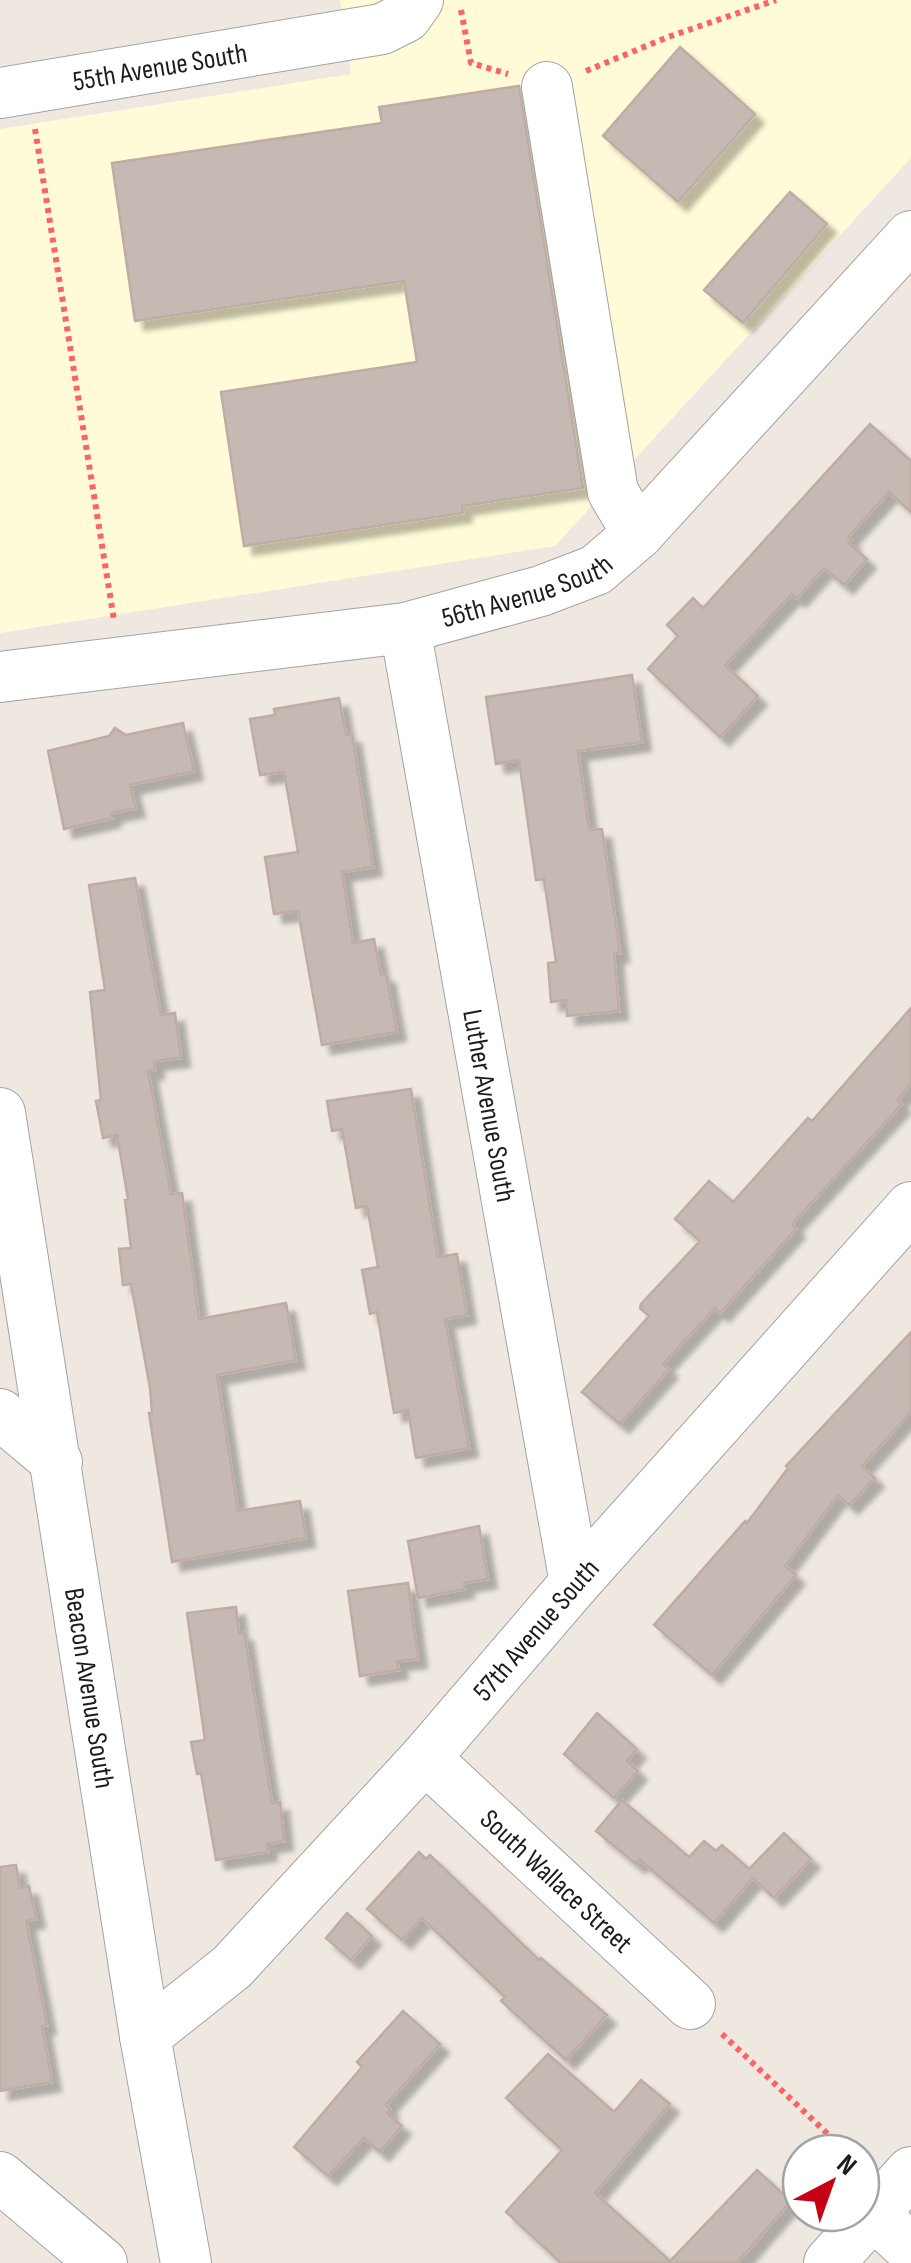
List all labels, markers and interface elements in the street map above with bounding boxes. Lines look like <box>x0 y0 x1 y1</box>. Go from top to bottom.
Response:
street label: 55th Avenue South <box>70 37 250 99</box>
street label: 56th Avenue South <box>438 548 620 635</box>
street label: Luther Avenue South <box>455 1007 522 1205</box>
street label: 57th Avenue South <box>467 1553 607 1708</box>
street label: Beacon Avenue South <box>57 1586 121 1791</box>
street label: South Wallace Street <box>473 1803 639 1960</box>
north arrow <box>781 2133 881 2233</box>
text: N <box>830 2148 863 2183</box>

